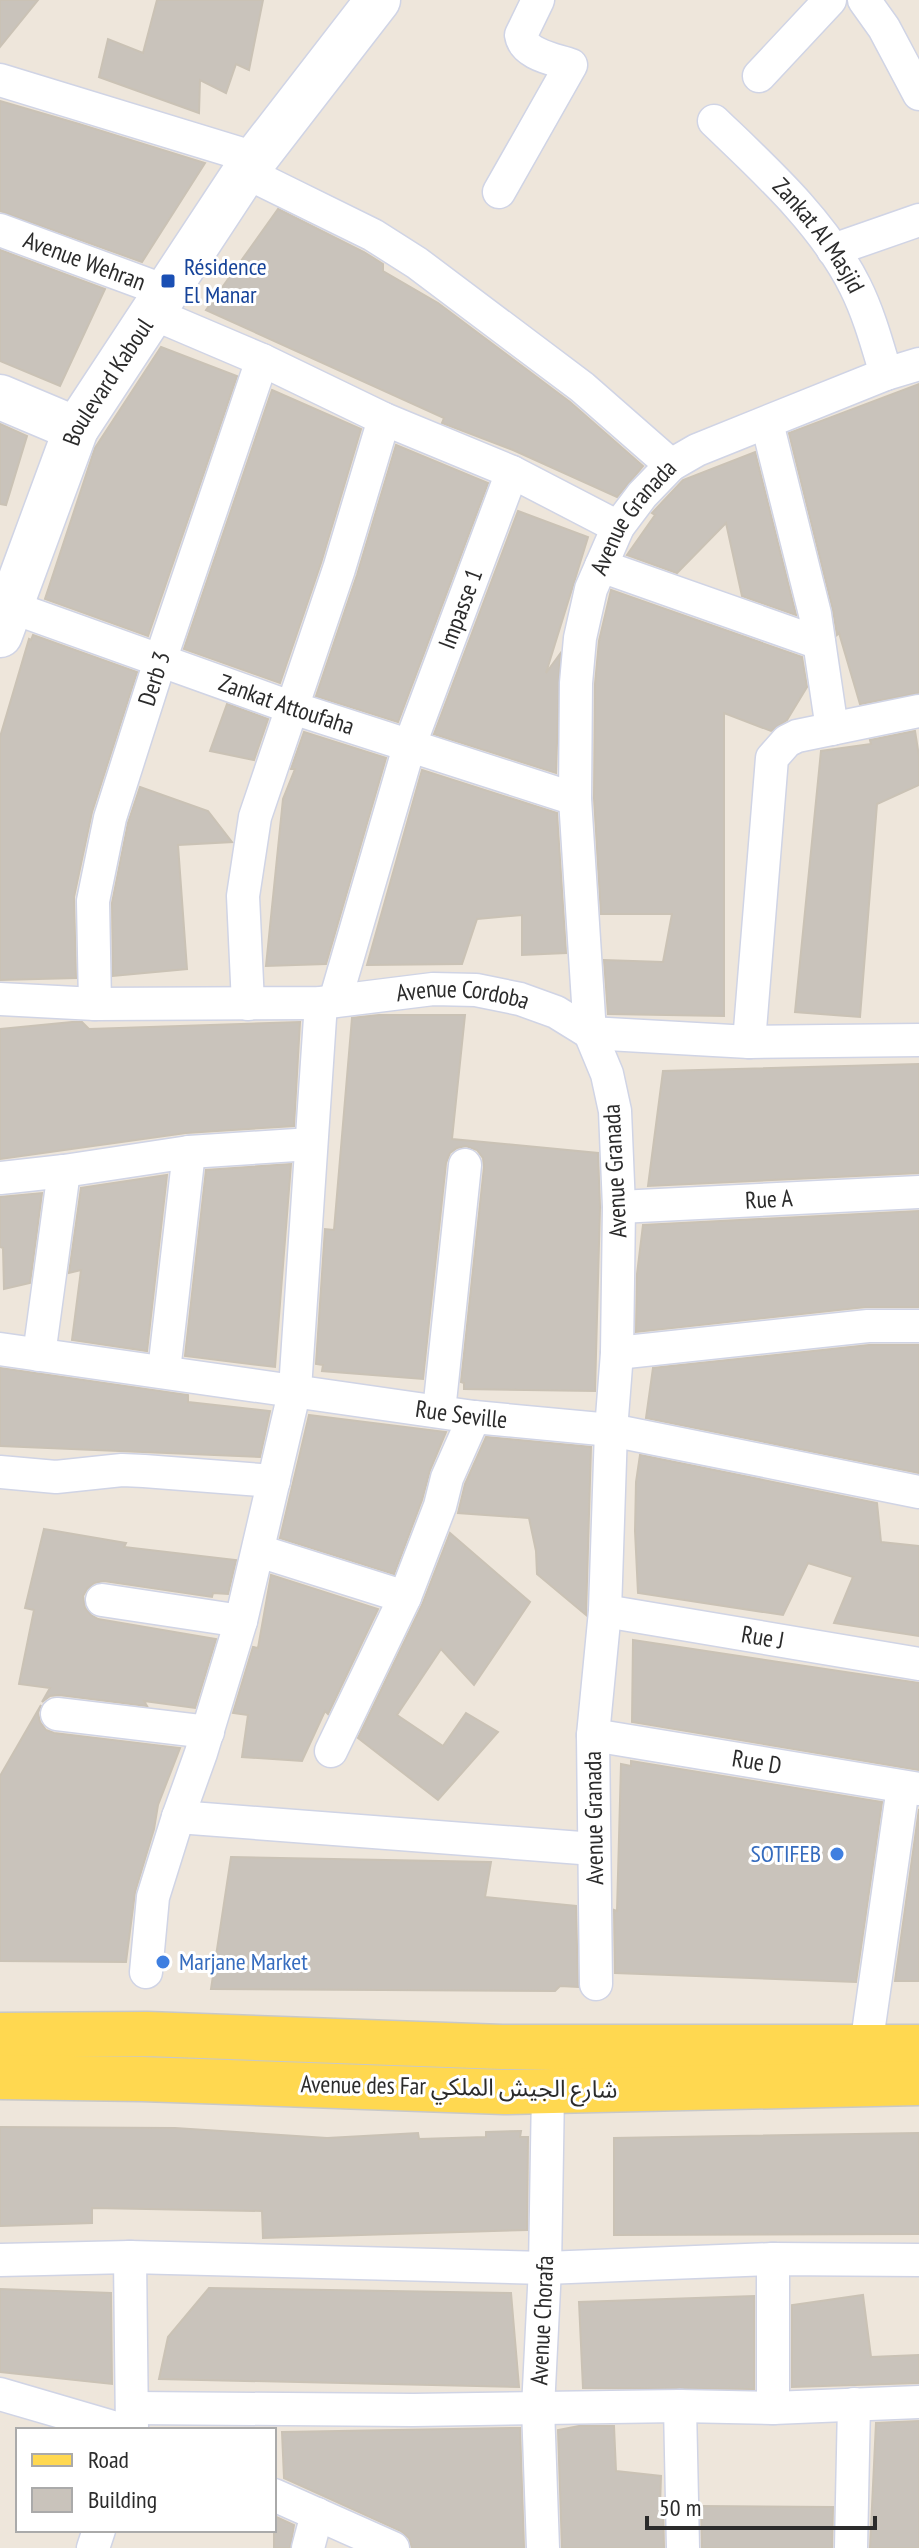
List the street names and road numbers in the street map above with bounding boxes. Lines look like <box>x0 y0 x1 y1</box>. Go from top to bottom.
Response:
street label: Zankat Al Masjid <box>766 171 872 298</box>
street label: Avenue Wehran <box>19 224 150 297</box>
street label: Boulevard Kaboul <box>55 312 160 450</box>
street label: Avenue Granada <box>583 453 683 580</box>
street label: Impasse 1 <box>431 564 489 653</box>
street label: Derb 3 <box>131 647 177 710</box>
street label: Zankat Attoufaha <box>215 667 358 742</box>
street label: Avenue Cordoba <box>394 973 534 1016</box>
street label: Avenue Granada <box>596 1103 633 1239</box>
street label: Rue A <box>744 1182 794 1216</box>
street label: Rue Seville <box>413 1393 509 1435</box>
street label: Rue J <box>739 1618 787 1656</box>
street label: Rue D <box>730 1742 784 1781</box>
street label: Avenue Granada <box>577 1751 610 1885</box>
street label: Avenue des Far شارع الجيش الملكي <box>300 2068 618 2108</box>
street label: Avenue Chorafa <box>523 2255 560 2386</box>

